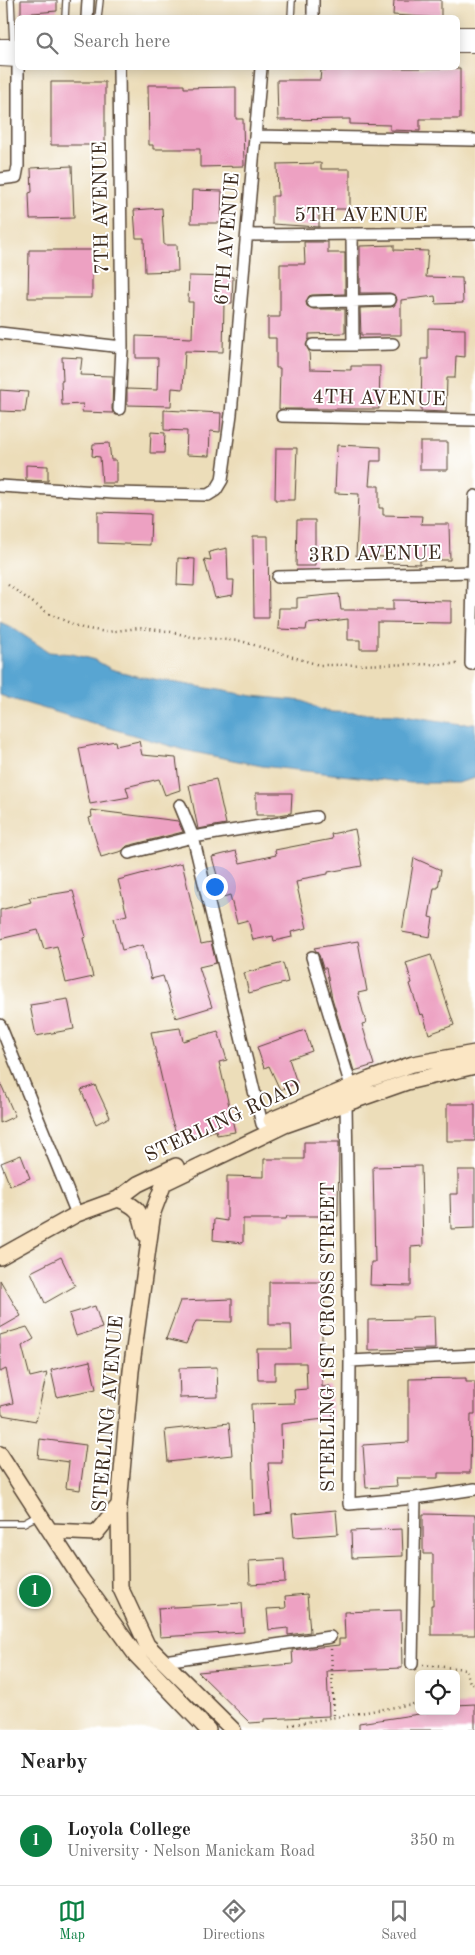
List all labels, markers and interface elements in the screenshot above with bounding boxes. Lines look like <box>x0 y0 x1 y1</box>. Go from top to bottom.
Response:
search box <box>15 15 460 70</box>
icon: search <box>33 29 61 57</box>
text: Search here <box>73 33 170 52</box>
street label: 7TH AVENUE <box>91 141 113 275</box>
street label: 6TH AVENUE <box>212 172 244 306</box>
street label: 5TH AVENUE <box>294 206 428 226</box>
street label: 4TH AVENUE <box>312 388 446 410</box>
street label: 3RD AVENUE <box>308 544 442 566</box>
your location <box>202 874 228 900</box>
street label: STERLING ROAD <box>142 1077 304 1167</box>
street label: STERLING 1ST CROSS STREET <box>319 1182 339 1492</box>
street label: STERLING AVENUE <box>90 1315 128 1513</box>
pin: 1 <box>19 1572 51 1610</box>
map controls <box>415 1670 460 1715</box>
button: locate <box>415 1670 460 1715</box>
text: Nearby <box>20 1752 88 1773</box>
text: Loyola College <box>67 1821 191 1840</box>
text: 1 <box>31 1833 41 1849</box>
text: 350 m <box>410 1833 455 1849</box>
text: University · Nelson Manickam Road <box>67 1844 315 1860</box>
tab: Map <box>58 1897 86 1944</box>
tab: Directions <box>203 1897 265 1944</box>
tab: Saved <box>381 1897 417 1944</box>

